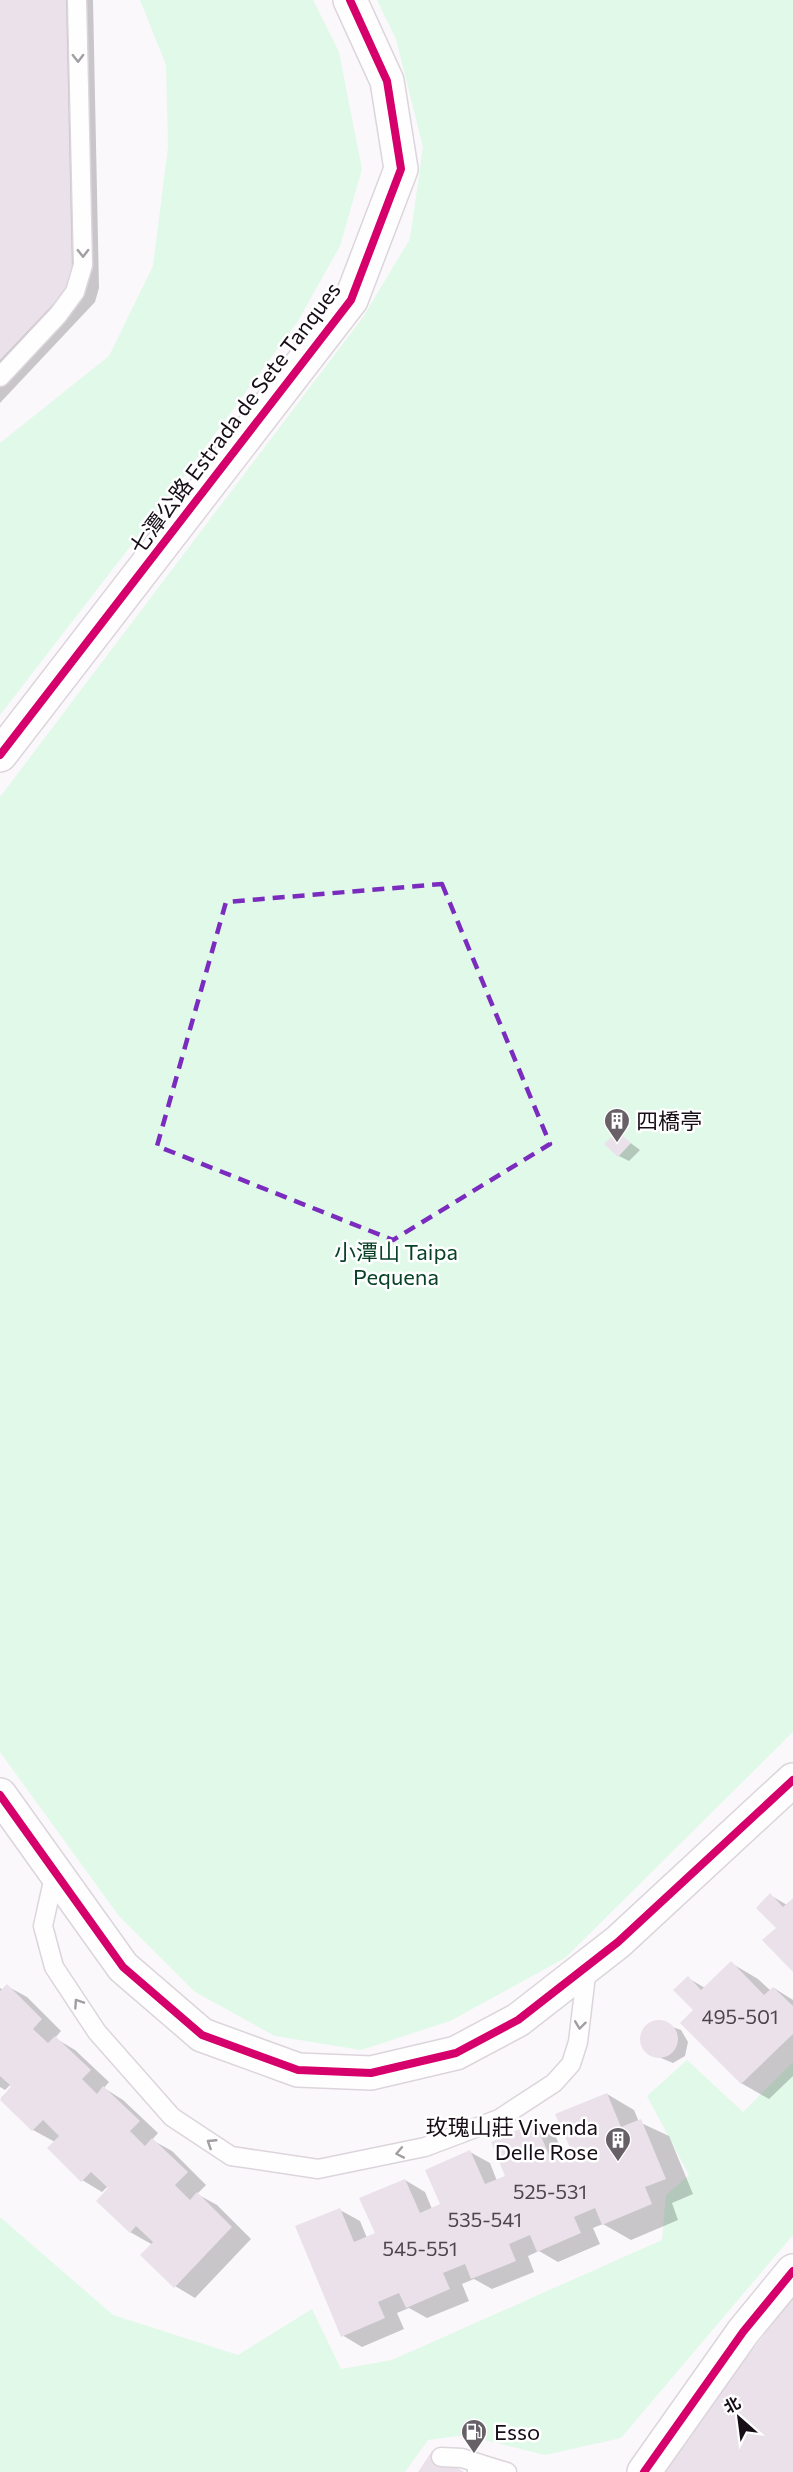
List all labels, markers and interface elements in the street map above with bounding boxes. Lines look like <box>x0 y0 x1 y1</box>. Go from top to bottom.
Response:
one-way arrow <box>72 54 84 63</box>
one-way arrow <box>77 249 89 258</box>
street label: 七潭公路 Estrada de Sete Tanques <box>124 276 346 559</box>
building icon: 四橋亭 <box>602 1106 632 1144</box>
place label: 四橋亭 <box>636 1107 702 1134</box>
park label: 小潭山 Taipa Pequena <box>334 1238 458 1290</box>
one-way arrow <box>74 1999 85 2010</box>
house number: 495-501 <box>701 2004 779 2028</box>
one-way arrow <box>574 2020 587 2029</box>
place label: 玫瑰山莊 Vivenda Delle Rose <box>426 2113 598 2165</box>
building icon: 玫瑰山莊 Vivenda Delle Rose <box>603 2125 633 2163</box>
one-way arrow <box>207 2139 218 2150</box>
one-way arrow <box>395 2145 405 2158</box>
house number: 525-531 <box>513 2179 587 2203</box>
house number: 535-541 <box>448 2207 522 2231</box>
house number: 545-551 <box>383 2236 457 2260</box>
north arrow <box>709 2388 769 2448</box>
text: 北 <box>720 2392 743 2416</box>
fuel station icon: Esso <box>459 2417 489 2455</box>
place label: Esso <box>494 2418 540 2445</box>

